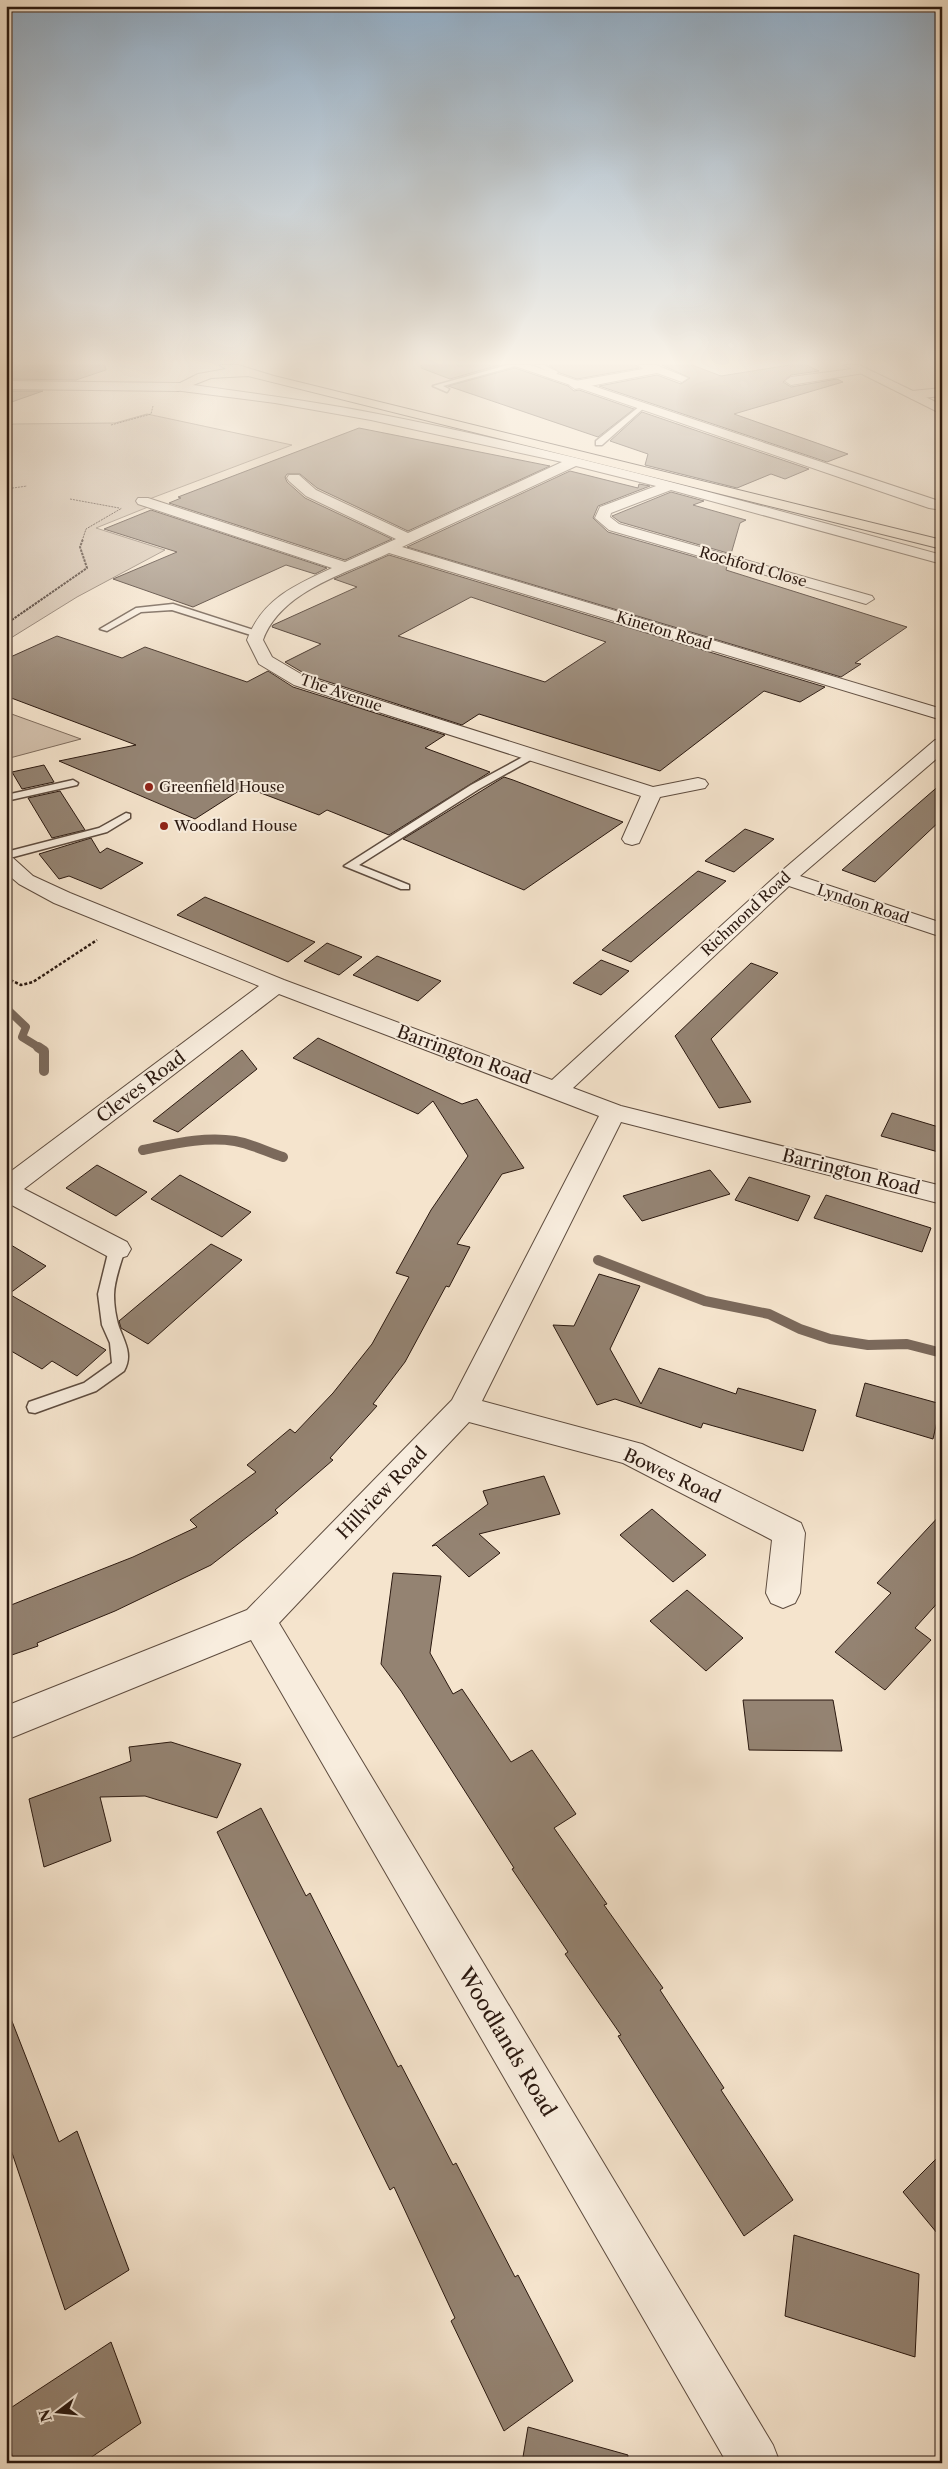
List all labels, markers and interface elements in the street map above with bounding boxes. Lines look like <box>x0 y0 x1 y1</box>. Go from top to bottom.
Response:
street label: Rochford Close <box>697 542 809 591</box>
street label: Kineton Road <box>614 607 714 654</box>
street label: The Avenue <box>298 670 385 715</box>
place label: Greenfield House <box>159 777 285 796</box>
marker: Greenfield House <box>143 781 155 793</box>
place label: Woodland House <box>173 816 297 835</box>
marker: Woodland House <box>158 820 170 832</box>
street label: Richmond Road <box>697 867 794 960</box>
street label: Lyndon Road <box>815 880 912 927</box>
street label: Barrington Road <box>394 1020 534 1090</box>
street label: Cleves Road <box>92 1046 190 1128</box>
street label: Barrington Road <box>780 1144 922 1200</box>
street label: Hillview Road <box>332 1442 432 1544</box>
street label: Bowes Road <box>620 1444 724 1508</box>
street label: Woodlands Road <box>452 1962 562 2121</box>
north arrow <box>32 2386 82 2436</box>
text: N <box>35 2407 56 2424</box>

